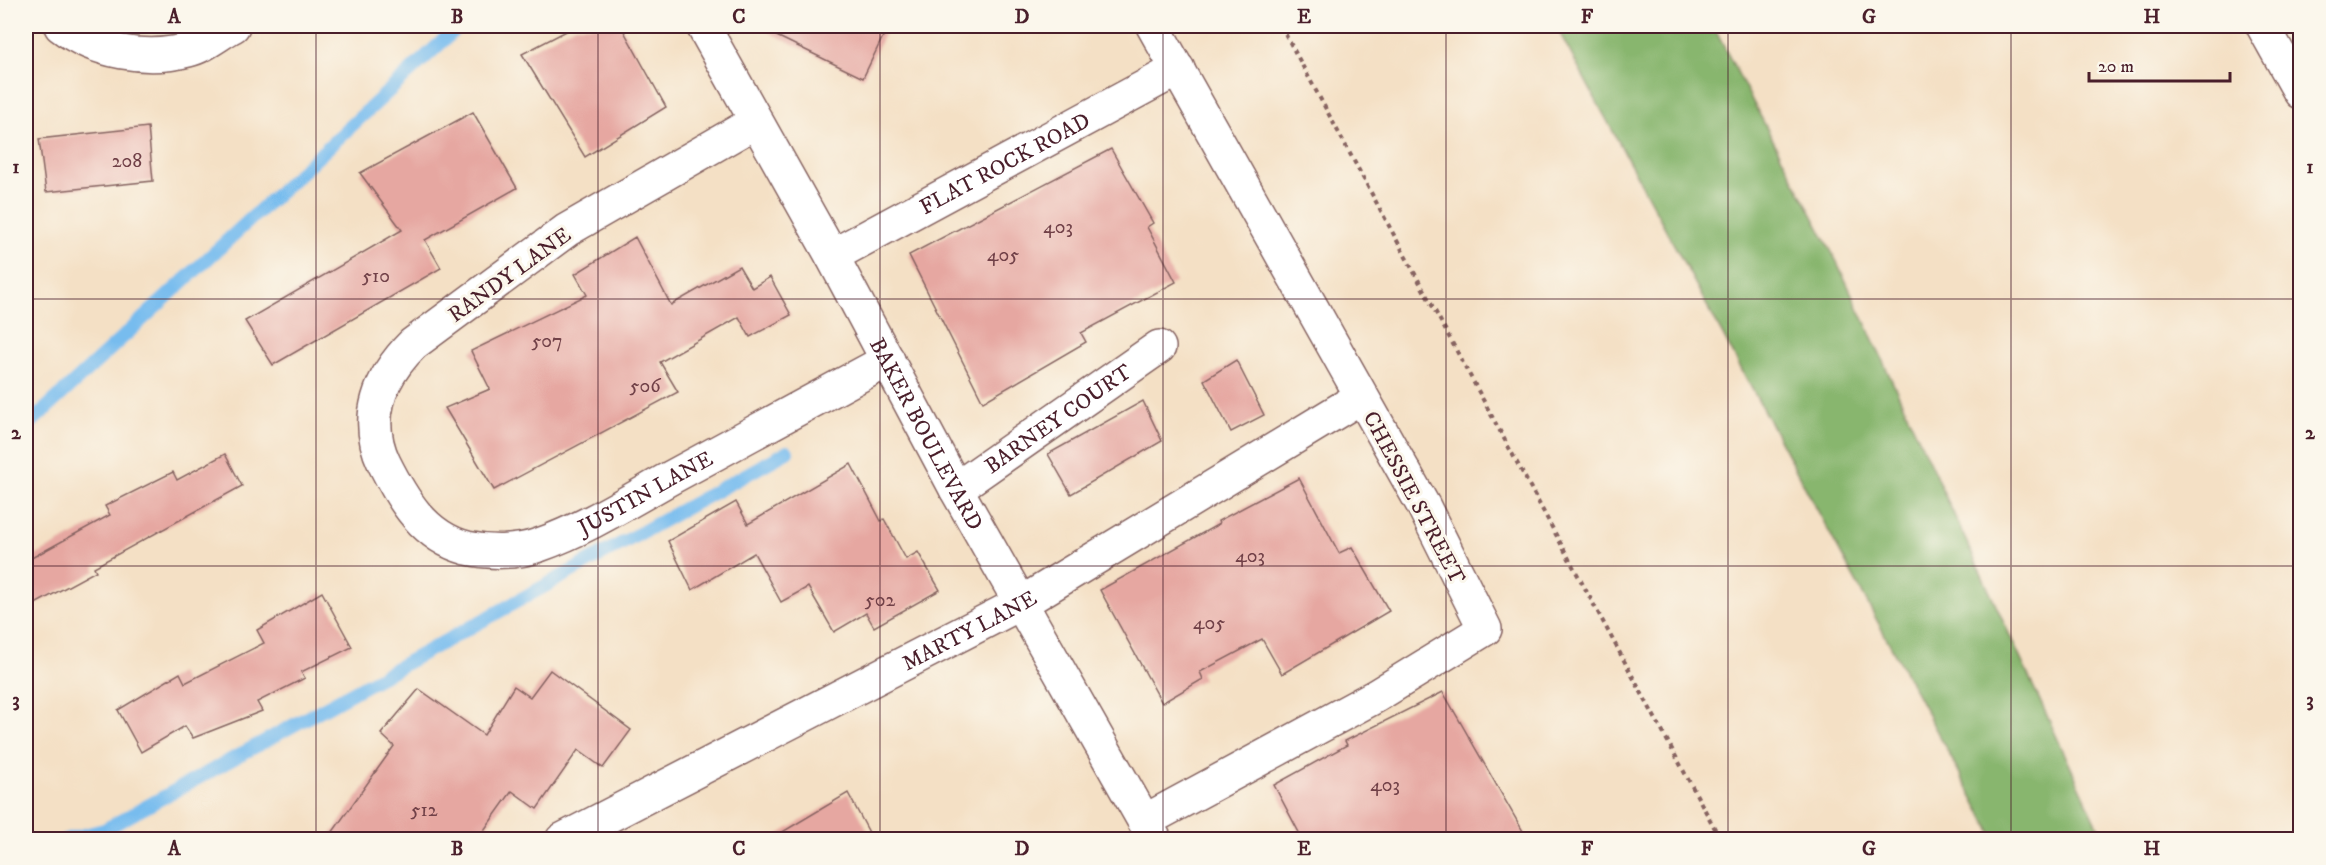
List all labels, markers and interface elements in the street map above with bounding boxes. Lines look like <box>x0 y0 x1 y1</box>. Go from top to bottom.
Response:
text: A <box>167 5 182 30</box>
text: B <box>451 5 463 30</box>
text: C <box>732 5 746 30</box>
text: D <box>1015 5 1030 30</box>
text: E <box>1297 5 1311 30</box>
text: F <box>1581 5 1594 30</box>
text: G <box>1862 5 1876 30</box>
text: H <box>2144 5 2161 30</box>
scale bar <box>2089 45 2230 83</box>
text: 20 m <box>2098 56 2134 78</box>
street label: FLAT ROCK ROAD <box>915 107 1095 221</box>
house number: 208 <box>112 149 142 174</box>
text: 1 <box>12 155 20 180</box>
text: 1 <box>2306 155 2314 180</box>
house number: 403 <box>1043 215 1073 240</box>
street label: RANDY LANE <box>443 222 576 329</box>
house number: 405 <box>987 243 1019 268</box>
house number: 510 <box>362 264 390 289</box>
house number: 507 <box>531 329 563 354</box>
street label: BAKER BOULEVARD <box>863 333 988 535</box>
street label: BARNEY COURT <box>980 358 1137 480</box>
house number: 506 <box>629 374 661 399</box>
street label: CHESSIE STREET <box>1357 407 1471 589</box>
text: 2 <box>11 421 22 446</box>
text: 2 <box>2305 421 2316 446</box>
street label: JUSTIN LANE <box>572 446 718 543</box>
house number: 403 <box>1235 544 1265 569</box>
street label: MARTY LANE <box>898 585 1042 677</box>
house number: 502 <box>865 588 895 613</box>
house number: 405 <box>1193 611 1225 636</box>
text: 3 <box>12 688 20 713</box>
text: 3 <box>2306 688 2314 713</box>
house number: 403 <box>1370 773 1400 798</box>
house number: 512 <box>410 798 438 823</box>
text: A <box>167 837 182 862</box>
text: B <box>451 837 463 862</box>
text: C <box>732 837 746 862</box>
text: D <box>1015 837 1030 862</box>
text: E <box>1297 837 1311 862</box>
text: F <box>1581 837 1594 862</box>
text: G <box>1862 837 1876 862</box>
text: H <box>2144 837 2161 862</box>

